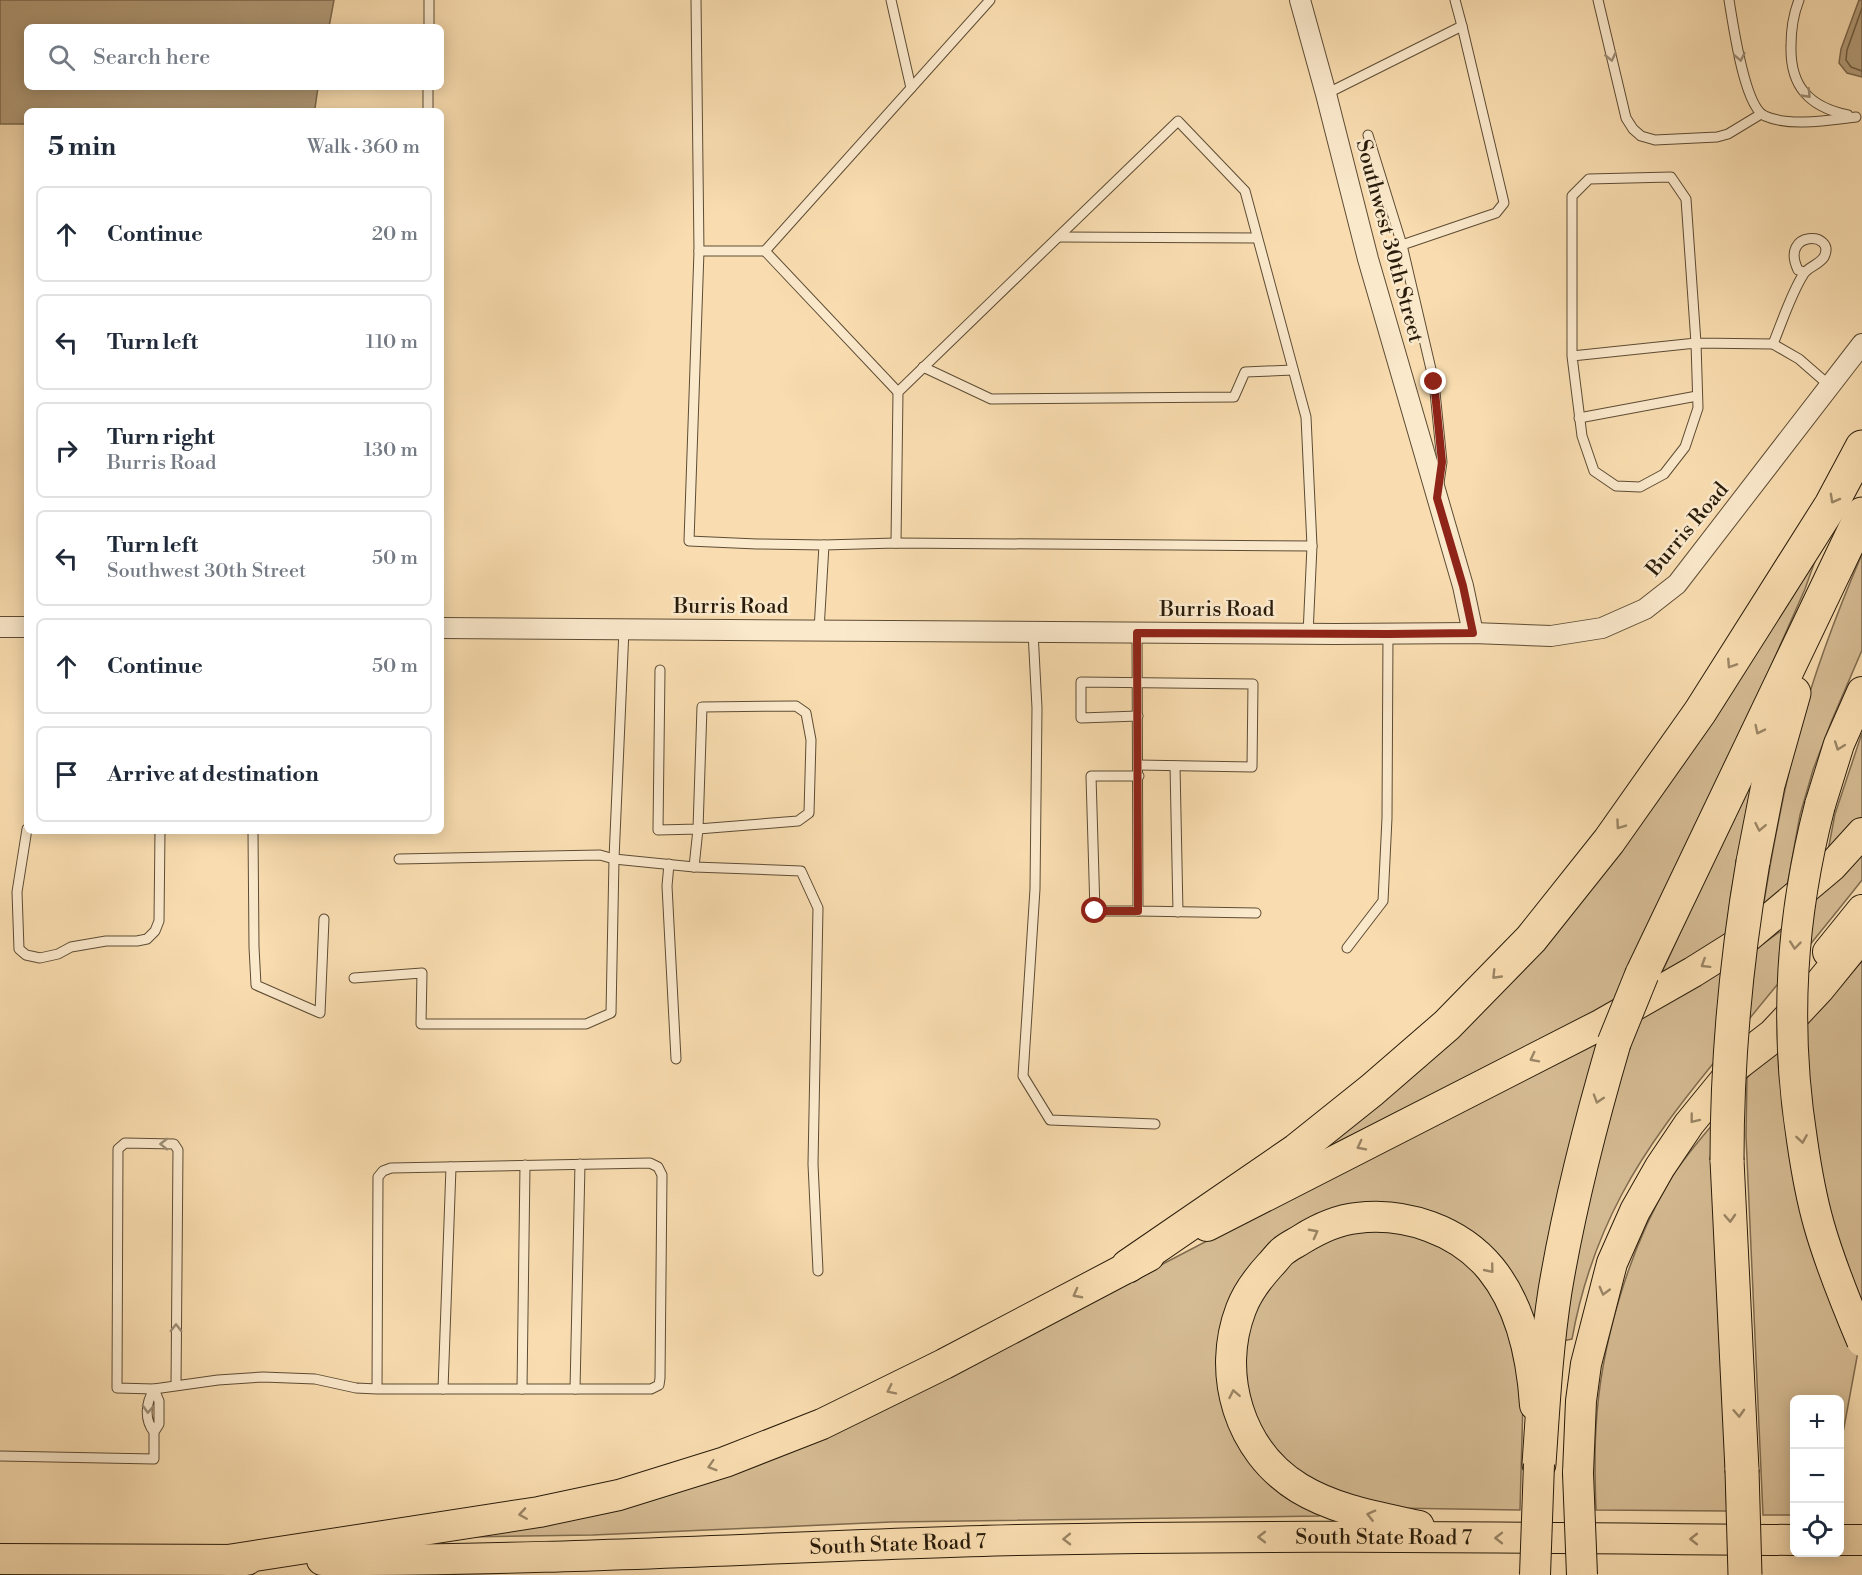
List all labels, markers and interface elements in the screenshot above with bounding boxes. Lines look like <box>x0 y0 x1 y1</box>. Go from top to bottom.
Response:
search box <box>24 24 444 90</box>
icon: search <box>45 41 78 74</box>
text: Search here <box>93 44 210 71</box>
one-way arrow <box>1604 52 1617 62</box>
one-way arrow <box>1733 52 1746 62</box>
one-way arrow <box>1800 88 1811 98</box>
text: 5 min <box>48 131 116 163</box>
text: Walk · 360 m <box>307 135 420 160</box>
street label: Southwest 30th Street <box>1349 137 1429 346</box>
icon: ahead <box>50 218 83 251</box>
text: Continue <box>107 221 203 248</box>
text: 20 m <box>372 222 418 247</box>
icon: left <box>50 326 83 359</box>
text: Turn left <box>107 329 198 356</box>
text: 110 m <box>366 330 418 355</box>
route end <box>1420 368 1446 394</box>
text: Turn right <box>107 424 215 451</box>
icon: right <box>50 434 83 467</box>
text: 130 m <box>363 438 418 463</box>
text: Burris Road <box>107 451 216 476</box>
street label: Burris Road <box>1640 477 1735 583</box>
one-way arrow <box>1830 493 1841 503</box>
text: Turn left <box>107 532 198 559</box>
icon: left <box>50 542 83 575</box>
text: 50 m <box>372 546 418 571</box>
text: Southwest 30th Street <box>107 559 306 584</box>
street label: Burris Road <box>673 594 789 620</box>
street label: Burris Road <box>1159 597 1275 623</box>
icon: ahead <box>50 650 83 683</box>
text: Continue <box>107 653 203 680</box>
text: 50 m <box>372 654 418 679</box>
one-way arrow <box>1726 658 1738 668</box>
one-way arrow <box>1755 724 1767 735</box>
one-way arrow <box>1834 740 1847 751</box>
icon: arrive <box>50 758 83 791</box>
text: Arrive at destination <box>107 761 319 788</box>
one-way arrow <box>1617 818 1628 829</box>
one-way arrow <box>1754 822 1767 832</box>
route start <box>1081 897 1107 923</box>
one-way arrow <box>1789 940 1802 949</box>
one-way arrow <box>1701 957 1711 969</box>
one-way arrow <box>1492 968 1503 978</box>
one-way arrow <box>1530 1051 1541 1062</box>
one-way arrow <box>1593 1093 1605 1104</box>
one-way arrow <box>1690 1113 1701 1124</box>
one-way arrow <box>1795 1134 1808 1144</box>
one-way arrow <box>160 1138 169 1150</box>
one-way arrow <box>1356 1139 1367 1151</box>
one-way arrow <box>1724 1214 1737 1223</box>
one-way arrow <box>1308 1228 1319 1240</box>
one-way arrow <box>1482 1263 1493 1274</box>
one-way arrow <box>1599 1286 1612 1296</box>
one-way arrow <box>1072 1287 1083 1298</box>
one-way arrow <box>170 1323 182 1332</box>
one-way arrow <box>887 1383 898 1394</box>
one-way arrow <box>1228 1389 1241 1399</box>
map controls <box>1790 1395 1844 1557</box>
button: + <box>1790 1395 1844 1449</box>
one-way arrow <box>142 1405 155 1414</box>
one-way arrow <box>1733 1409 1746 1418</box>
button: − <box>1790 1449 1844 1503</box>
one-way arrow <box>707 1459 718 1471</box>
button: locate <box>1790 1503 1844 1557</box>
one-way arrow <box>519 1507 529 1520</box>
one-way arrow <box>1366 1509 1376 1522</box>
street label: South State Road 7 <box>1295 1525 1473 1551</box>
street label: South State Road 7 <box>809 1529 987 1561</box>
one-way arrow <box>1258 1531 1267 1543</box>
one-way arrow <box>1495 1532 1504 1544</box>
one-way arrow <box>1063 1533 1072 1545</box>
one-way arrow <box>1690 1533 1699 1545</box>

